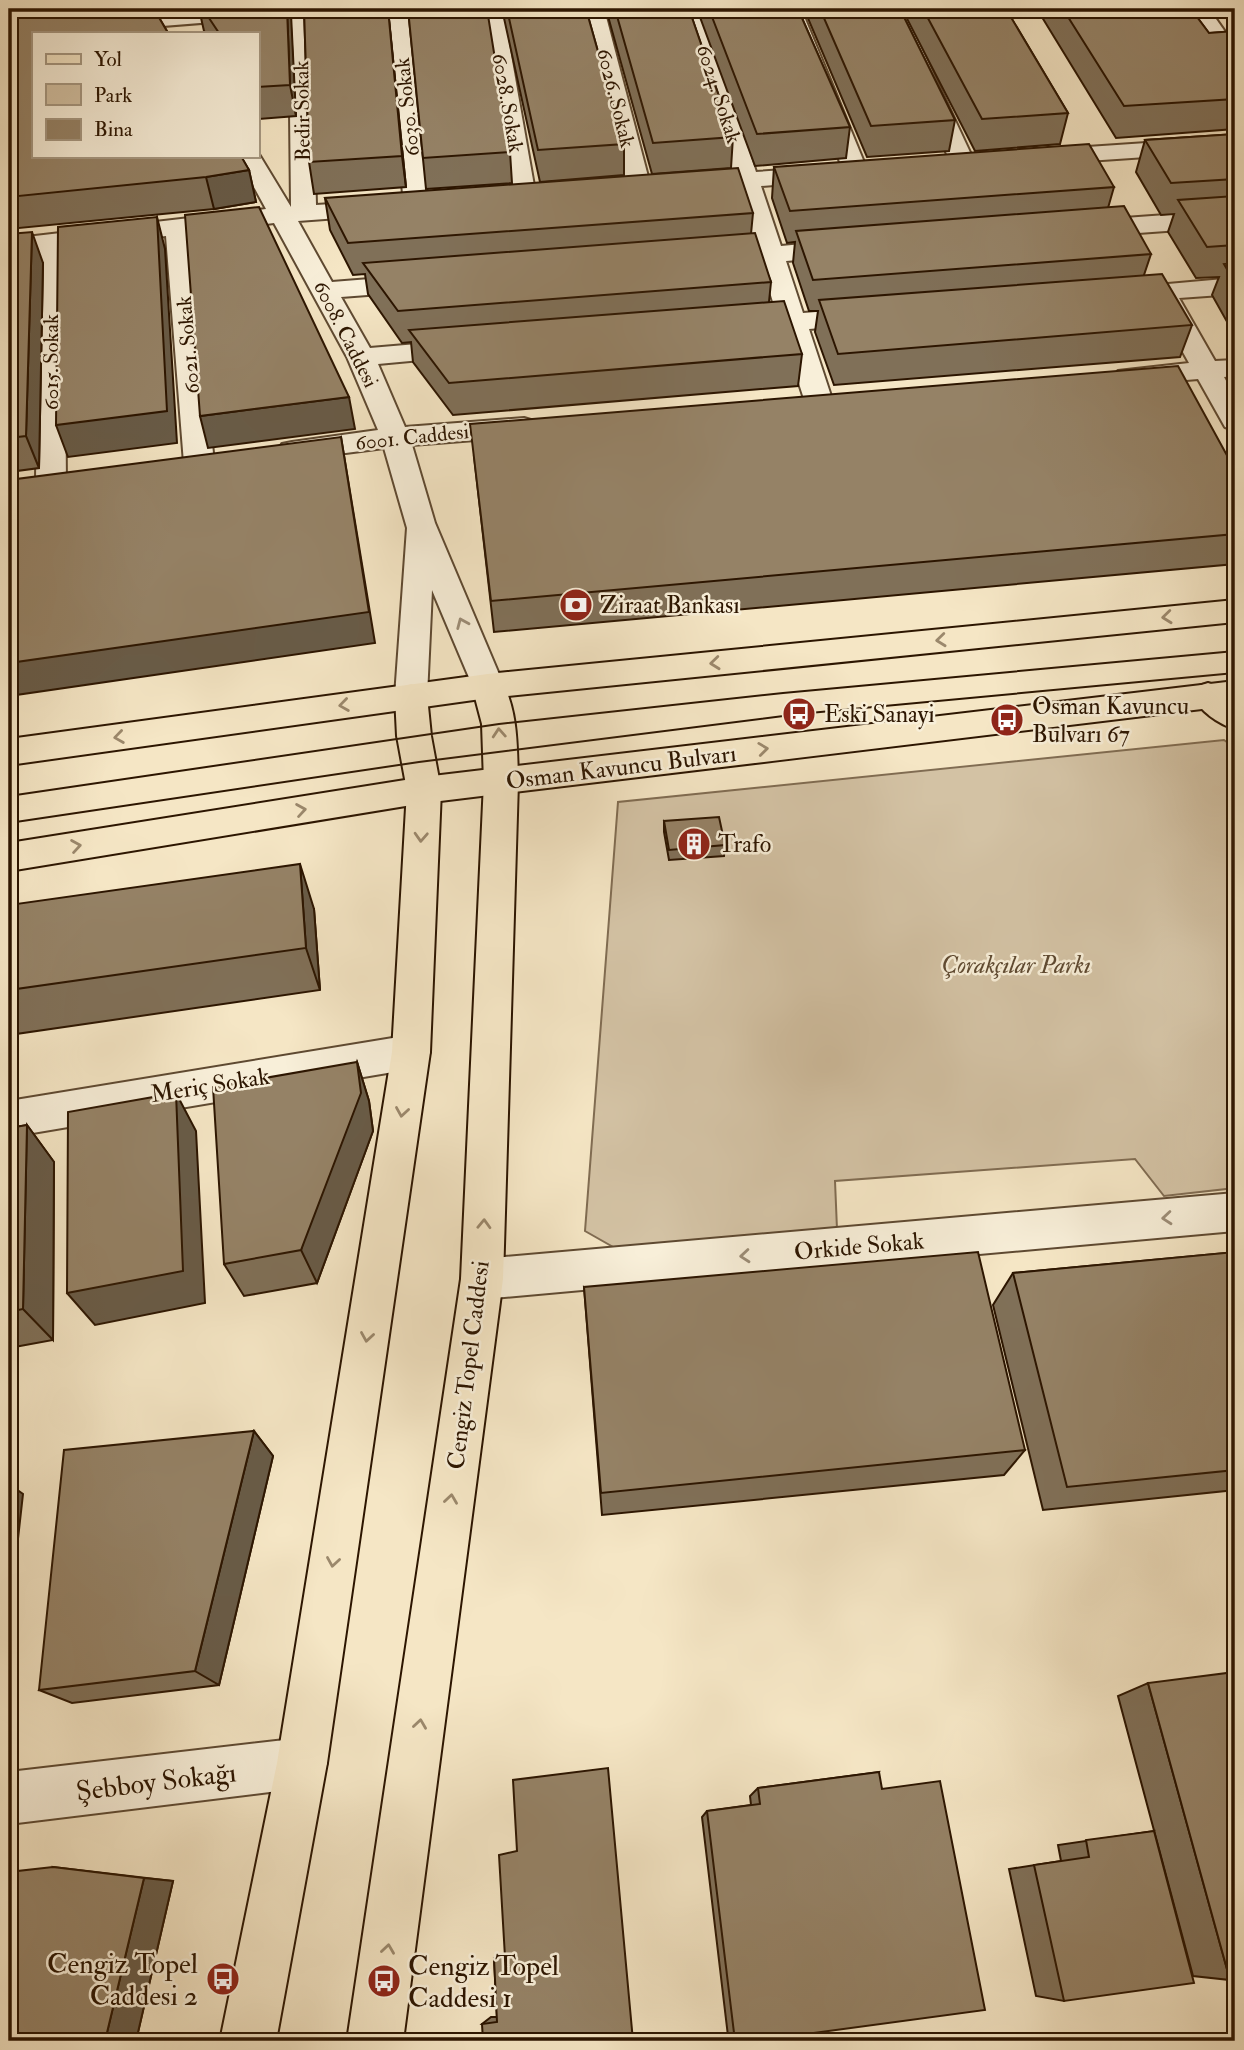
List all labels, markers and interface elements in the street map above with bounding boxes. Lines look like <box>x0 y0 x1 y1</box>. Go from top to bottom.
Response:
legend <box>32 32 259 158</box>
street label: 6024. Sokak <box>690 41 747 147</box>
text: Yol <box>94 46 122 73</box>
street label: 6026. Sokak <box>590 46 641 151</box>
street label: 6028. Sokak <box>485 51 530 155</box>
street label: 6030. Sokak <box>389 56 426 158</box>
street label: Bedir Sokak <box>288 60 317 162</box>
text: Park <box>94 82 132 109</box>
text: Bina <box>94 116 133 143</box>
street label: 6008. Caddesi <box>307 276 384 393</box>
street label: 6021. Sokak <box>171 295 206 395</box>
street label: 6015. Sokak <box>38 314 65 410</box>
street label: 6001. Caddesi <box>354 418 471 457</box>
bank icon: Ziraat Bankası <box>557 586 595 624</box>
place label: Ziraat Bankası <box>600 590 740 621</box>
one-way arrow <box>1162 610 1173 625</box>
one-way arrow <box>456 618 470 630</box>
one-way arrow <box>935 633 947 648</box>
one-way arrow <box>709 655 720 670</box>
place label: Osman Kavuncu Bulvarı 67 <box>1032 691 1189 750</box>
bus stop icon: Eski Sanayi <box>780 695 818 733</box>
one-way arrow <box>338 698 350 713</box>
place label: Eski Sanayi <box>824 699 935 730</box>
bus stop icon: Osman Kavuncu Bulvarı 67 <box>988 701 1026 739</box>
one-way arrow <box>492 727 507 738</box>
one-way arrow <box>113 729 124 744</box>
street label: Osman Kavuncu Bulvarı <box>504 738 738 797</box>
one-way arrow <box>757 742 769 757</box>
one-way arrow <box>295 803 307 818</box>
building icon: Trafo <box>675 825 713 863</box>
place label: Trafo <box>718 829 771 860</box>
one-way arrow <box>414 831 429 842</box>
one-way arrow <box>70 839 82 854</box>
park label: Çorakçılar Parkı <box>941 950 1091 981</box>
street label: Meriç Sokak <box>148 1061 272 1110</box>
one-way arrow <box>394 1106 409 1118</box>
one-way arrow <box>1161 1210 1172 1225</box>
one-way arrow <box>476 1219 491 1230</box>
street label: Orkide Sokak <box>793 1225 926 1268</box>
one-way arrow <box>740 1248 751 1263</box>
street label: Cengiz Topel Caddesi <box>440 1259 497 1471</box>
one-way arrow <box>360 1331 375 1343</box>
one-way arrow <box>443 1493 458 1505</box>
one-way arrow <box>326 1556 341 1568</box>
one-way arrow <box>412 1718 427 1730</box>
street label: Şebboy Sokağı <box>74 1755 238 1810</box>
one-way arrow <box>380 1944 395 1955</box>
place label: Cengiz Topel Caddesi 2 <box>47 1947 198 2014</box>
place label: Cengiz Topel Caddesi 1 <box>408 1949 559 2016</box>
bus stop icon: Cengiz Topel Caddesi 2 <box>204 1960 242 1998</box>
bus stop icon: Cengiz Topel Caddesi 1 <box>365 1962 403 2000</box>

